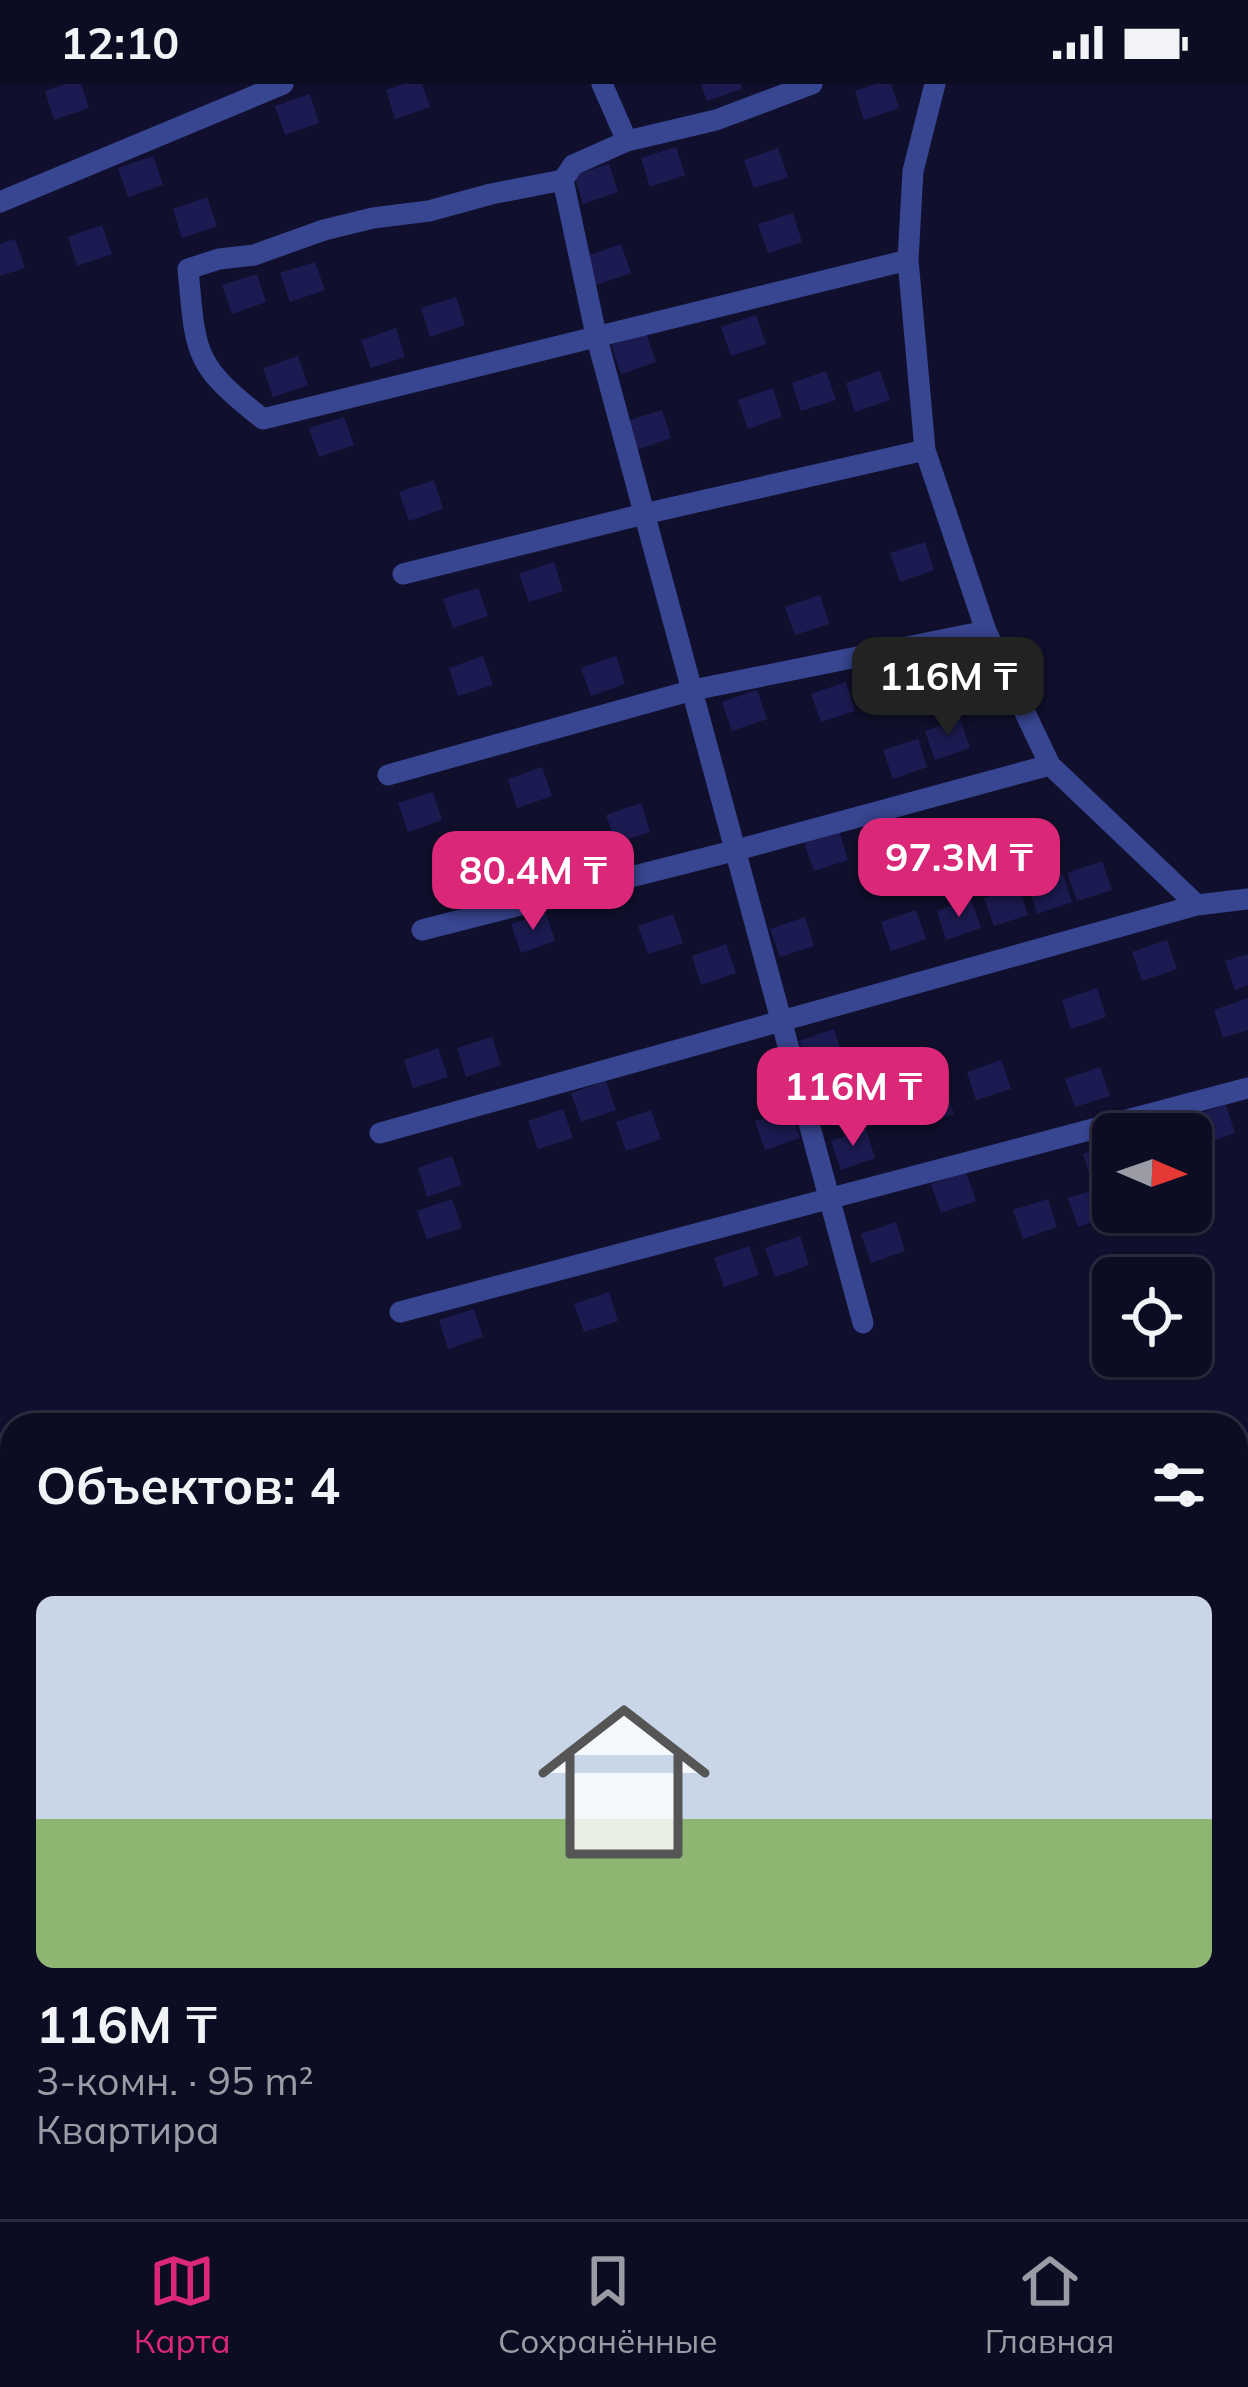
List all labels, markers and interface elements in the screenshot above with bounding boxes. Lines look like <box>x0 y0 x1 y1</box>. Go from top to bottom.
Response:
text: 12:10 <box>60 14 179 70</box>
pin: 116M ₸ <box>850 637 1046 739</box>
text: 116M ₸ <box>879 651 1017 700</box>
pin: 97.3M ₸ <box>848 818 1070 920</box>
pin: 80.4M ₸ <box>422 831 644 933</box>
text: 97.3M ₸ <box>885 832 1033 881</box>
text: 80.4M ₸ <box>459 845 607 894</box>
pin: 116M ₸ <box>755 1047 951 1149</box>
text: 116M ₸ <box>784 1061 922 1110</box>
north arrow <box>1092 1113 1212 1233</box>
map controls <box>1092 1113 1212 1377</box>
button: locate <box>1092 1257 1212 1377</box>
icon: filters <box>1146 1452 1212 1518</box>
text: Объектов: 4 <box>36 1453 340 1517</box>
icon: home <box>516 1674 732 1890</box>
text: 116M ₸ <box>36 1992 217 2056</box>
text: 3-комн. · 95 m² <box>36 2056 314 2105</box>
text: Квартира <box>36 2105 220 2154</box>
tab: Карта <box>134 2248 231 2361</box>
tab: Сохранённые <box>498 2248 718 2361</box>
tab: Главная <box>985 2248 1114 2361</box>

